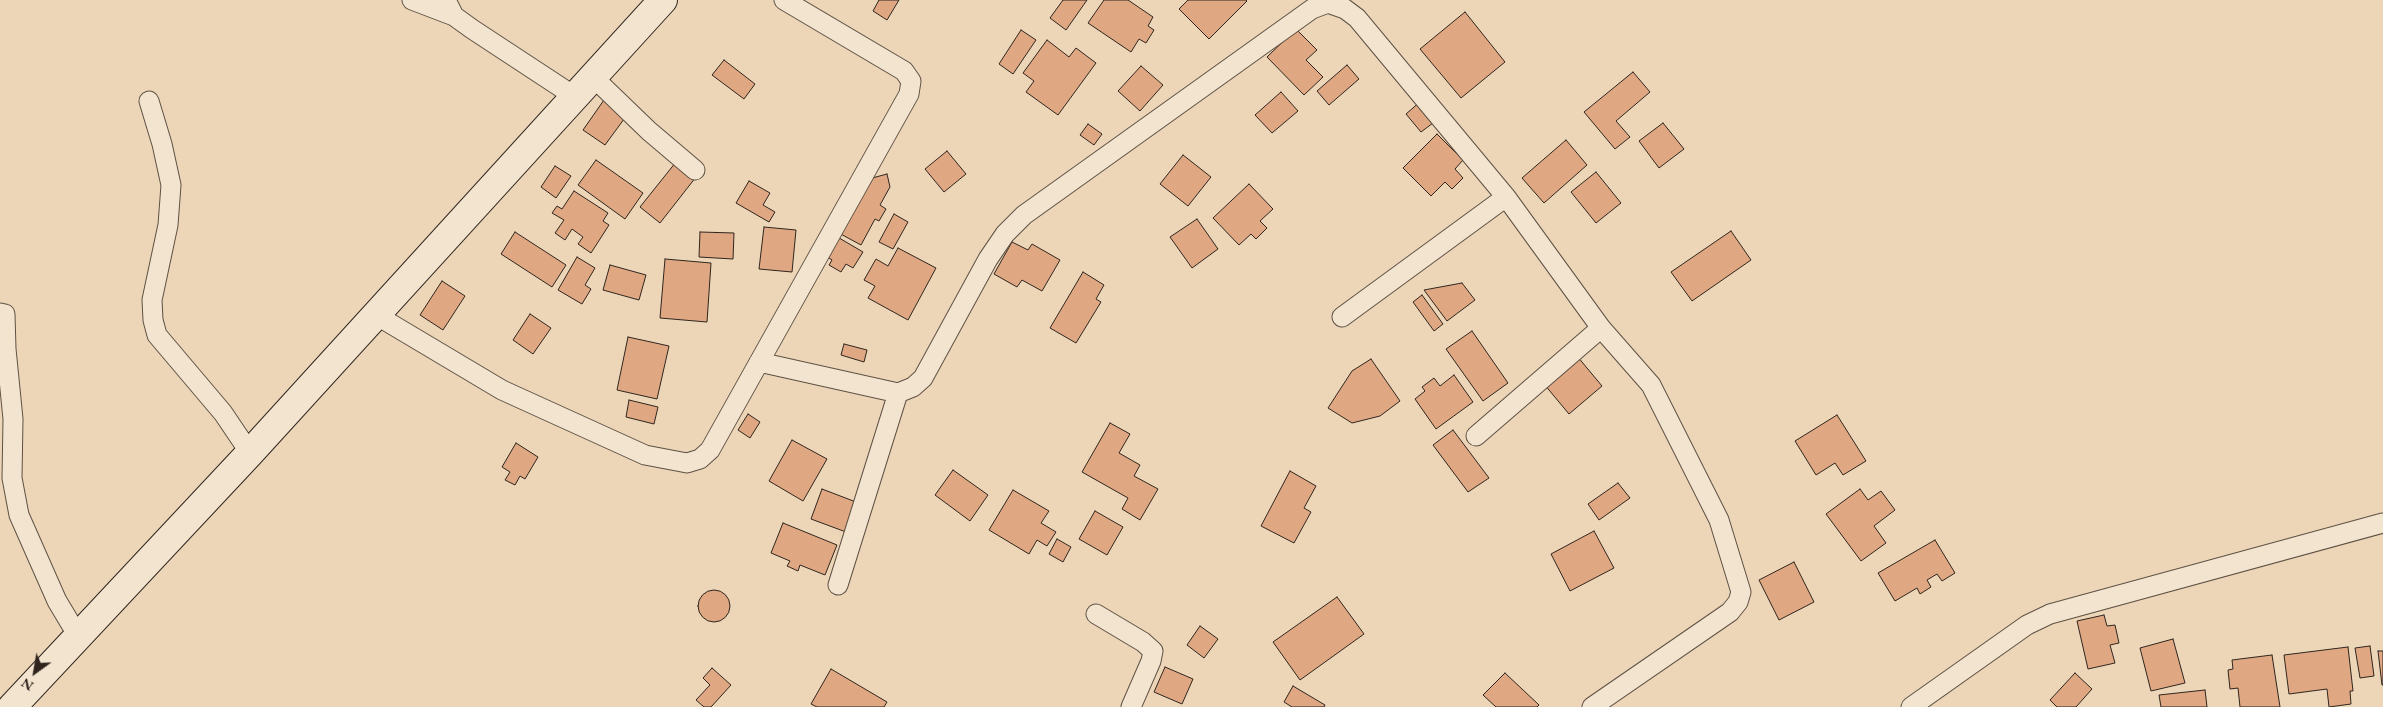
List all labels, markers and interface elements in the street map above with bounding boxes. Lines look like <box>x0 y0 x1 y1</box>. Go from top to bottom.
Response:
north arrow <box>10 647 60 697</box>
text: N <box>17 674 37 695</box>

